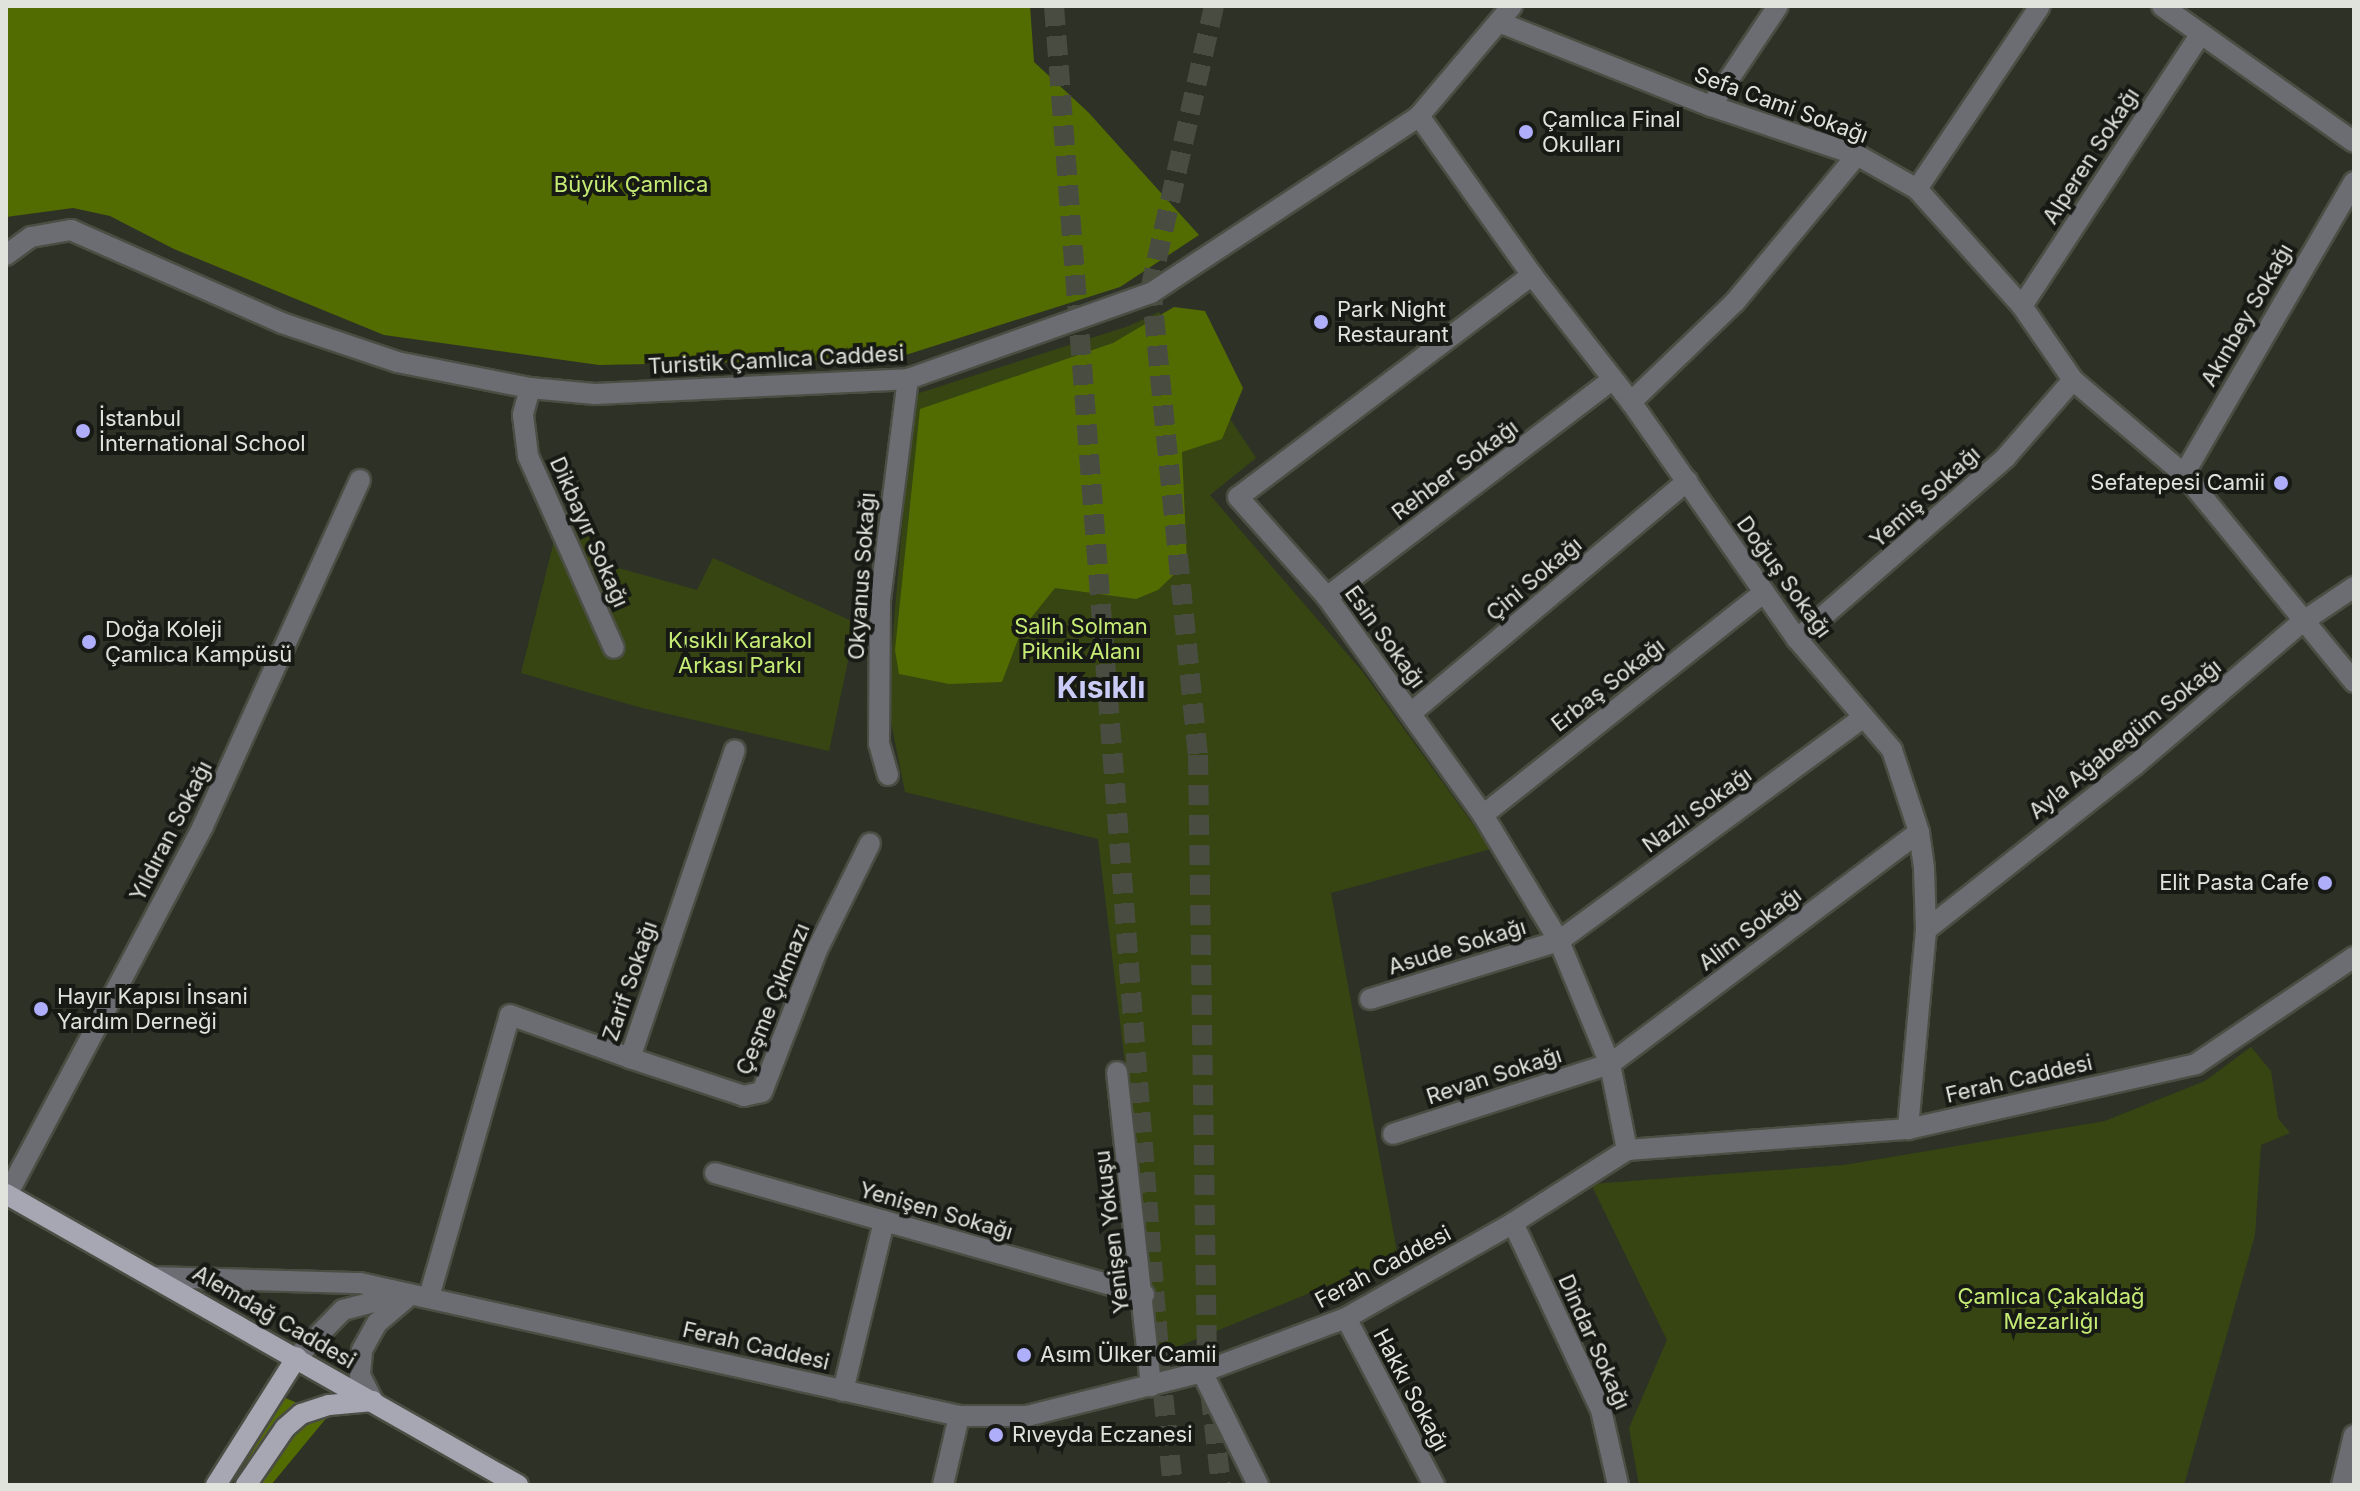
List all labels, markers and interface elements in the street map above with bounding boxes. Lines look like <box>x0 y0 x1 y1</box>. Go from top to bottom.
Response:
street label: Sefa Cami Sokağı <box>1690 61 1872 149</box>
street label: Alperen Sokağı <box>2037 83 2145 229</box>
place label: Çamlıca Final Okulları <box>1542 106 1681 158</box>
marker: Çamlıca Final Okulları <box>1517 123 1535 141</box>
park label: Büyük Çamlıca <box>554 172 708 198</box>
street label: Akınbey Sokağı <box>2195 239 2299 391</box>
place label: Park Night Restaurant <box>1337 296 1449 348</box>
marker: Park Night Restaurant <box>1312 313 1330 331</box>
street label: Turistik Çamlıca Caddesi <box>647 340 905 380</box>
place label: İstanbul İnternational School <box>99 405 306 456</box>
street label: Rehber Sokağı <box>1387 414 1523 526</box>
marker: İstanbul İnternational School <box>74 422 92 440</box>
street label: Yemiş Sokağı <box>1865 441 1985 553</box>
street label: Dikbayır Sokağı <box>544 453 634 611</box>
place label: Sefatepesi Camii <box>2090 470 2265 496</box>
marker: Sefatepesi Camii <box>2272 474 2290 492</box>
street label: Okyanus Sokağı <box>843 491 881 661</box>
street label: Doğuş Sokağı <box>1731 511 1837 643</box>
street label: Çini Sokağı <box>1481 531 1587 627</box>
street label: Esin Sokağı <box>1339 581 1431 693</box>
park label: Salih Solman Piknik Alanı <box>1014 613 1148 664</box>
place label: Doğa Koleji Çamlıca Kampüsü <box>105 616 292 668</box>
park label: Kısıklı Karakol Arkası Parkı <box>668 627 812 678</box>
marker: Doğa Koleji Çamlıca Kampüsü <box>80 633 98 651</box>
street label: Erbaş Sokağı <box>1546 633 1670 737</box>
street label: Ayla Ağabegüm Sokağı <box>2023 653 2227 825</box>
district label: Kısıklı <box>1057 669 1145 705</box>
street label: Yıldıran Sokağı <box>124 756 218 906</box>
street label: Nazlı Sokağı <box>1637 762 1757 858</box>
place label: Elit Pasta Cafe <box>2159 870 2309 896</box>
marker: Elit Pasta Cafe <box>2316 874 2334 892</box>
street label: Alim Sokağı <box>1693 882 1807 976</box>
street label: Asude Sokağı <box>1385 913 1529 981</box>
street label: Zarif Sokağı <box>597 918 663 1044</box>
street label: Çeşme Çıkmazı <box>731 919 815 1079</box>
place label: Hayır Kapısı İnsani Yardım Derneği <box>57 983 248 1034</box>
marker: Hayır Kapısı İnsani Yardım Derneği <box>32 1000 50 1018</box>
street label: Revan Sokağı <box>1423 1042 1565 1110</box>
street label: Ferah Caddesi <box>1943 1049 2095 1109</box>
street label: Yenişen Yokuşu <box>1089 1149 1135 1315</box>
street label: Yenişen Sokağı <box>856 1176 1016 1246</box>
street label: Ferah Caddesi <box>1311 1220 1455 1314</box>
street label: Alemdağ Caddesi <box>188 1260 360 1374</box>
street label: Dindar Sokağı <box>1552 1270 1636 1414</box>
park label: Çamlıca Çakaldağ Mezarlığı <box>1957 1283 2145 1334</box>
street label: Ferah Caddesi <box>680 1316 832 1376</box>
street label: Hakkı Sokağı <box>1368 1324 1454 1456</box>
place label: Asım Ülker Camii <box>1040 1342 1217 1368</box>
marker: Asım Ülker Camii <box>1015 1346 1033 1364</box>
place label: Rıveyda Eczanesi <box>1012 1422 1193 1448</box>
marker: Rıveyda Eczanesi <box>987 1426 1005 1444</box>

